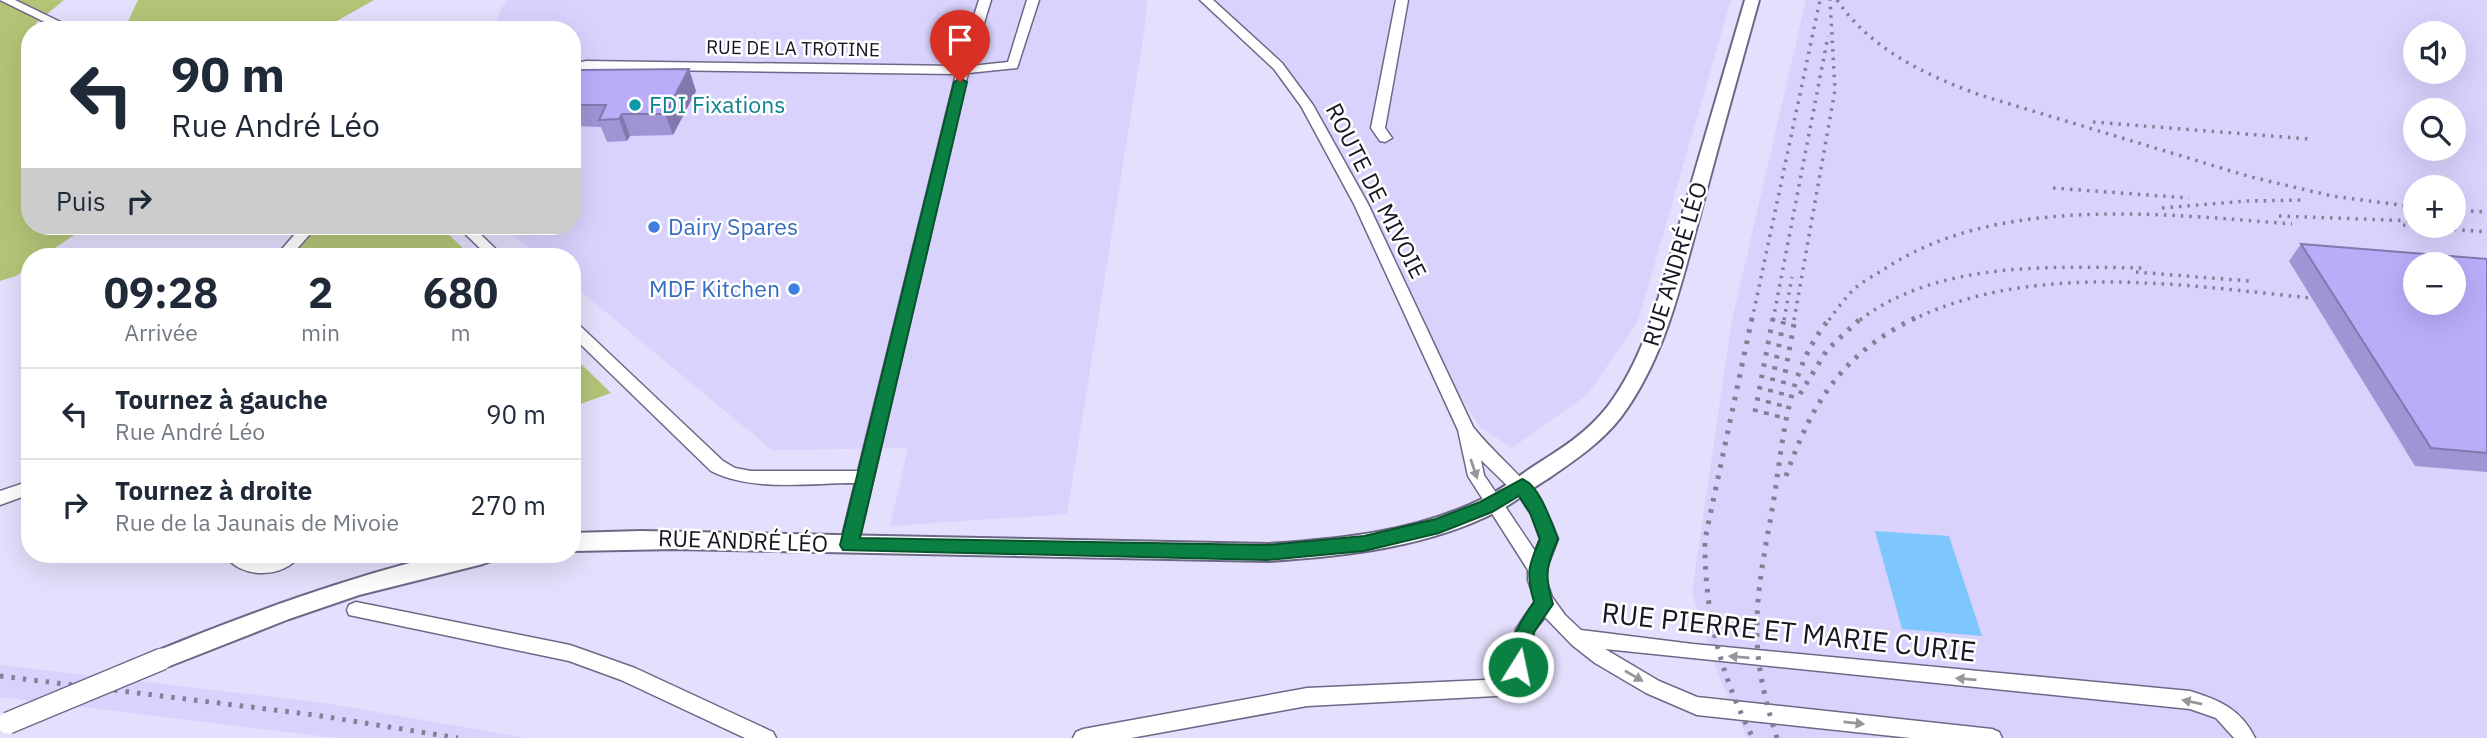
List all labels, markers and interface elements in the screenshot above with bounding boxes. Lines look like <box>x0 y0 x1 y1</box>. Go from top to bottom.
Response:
pin <box>930 10 990 82</box>
icon: arrive <box>941 21 979 59</box>
map controls <box>2403 21 2466 315</box>
button: sound <box>2403 21 2466 84</box>
street label: RUE DE LA TROTINE <box>706 34 880 62</box>
text: 90 m <box>171 42 285 105</box>
icon: left <box>56 49 147 140</box>
place label: FDI Fixations <box>649 89 785 119</box>
marker: FDI Fixations <box>627 97 643 113</box>
street label: ROUTE DE MIVOIE <box>1320 98 1434 283</box>
button: search <box>2403 98 2466 161</box>
text: Rue André Léo <box>171 104 380 146</box>
button: + <box>2403 175 2466 238</box>
street label: RUE ANDRÉ LÉO <box>1635 178 1713 349</box>
icon: right <box>120 182 158 220</box>
text: Puis <box>56 184 106 218</box>
place label: Dairy Spares <box>668 211 798 241</box>
marker: Dairy Spares <box>646 219 662 235</box>
button: − <box>2403 252 2466 315</box>
text: 09:28 <box>104 265 218 320</box>
text: 2 <box>308 265 333 320</box>
text: 680 <box>423 265 498 320</box>
place label: MDF Kitchen <box>649 273 780 303</box>
marker: MDF Kitchen <box>786 281 802 297</box>
text: Arrivée <box>124 317 198 347</box>
text: min <box>301 317 340 347</box>
text: m <box>450 317 471 347</box>
text: Tournez à gauche <box>115 382 328 416</box>
icon: left <box>56 395 94 433</box>
text: 90 m <box>486 397 546 431</box>
text: Rue André Léo <box>115 416 265 446</box>
one-way arrow <box>1469 458 1480 479</box>
text: Tournez à droite <box>115 473 312 507</box>
icon: right <box>56 486 94 524</box>
text: 270 m <box>470 488 546 522</box>
text: Rue de la Jaunais de Mivoie <box>115 507 399 537</box>
street label: RUE ANDRÉ LÉO <box>658 522 829 558</box>
street label: RUE PIERRE ET MARIE CURIE <box>1600 593 1978 670</box>
position arrow <box>1481 630 1555 704</box>
one-way arrow <box>1728 651 1750 662</box>
one-way arrow <box>1624 670 1643 682</box>
one-way arrow <box>1955 673 1977 684</box>
one-way arrow <box>2181 696 2203 707</box>
one-way arrow <box>1843 718 1865 729</box>

